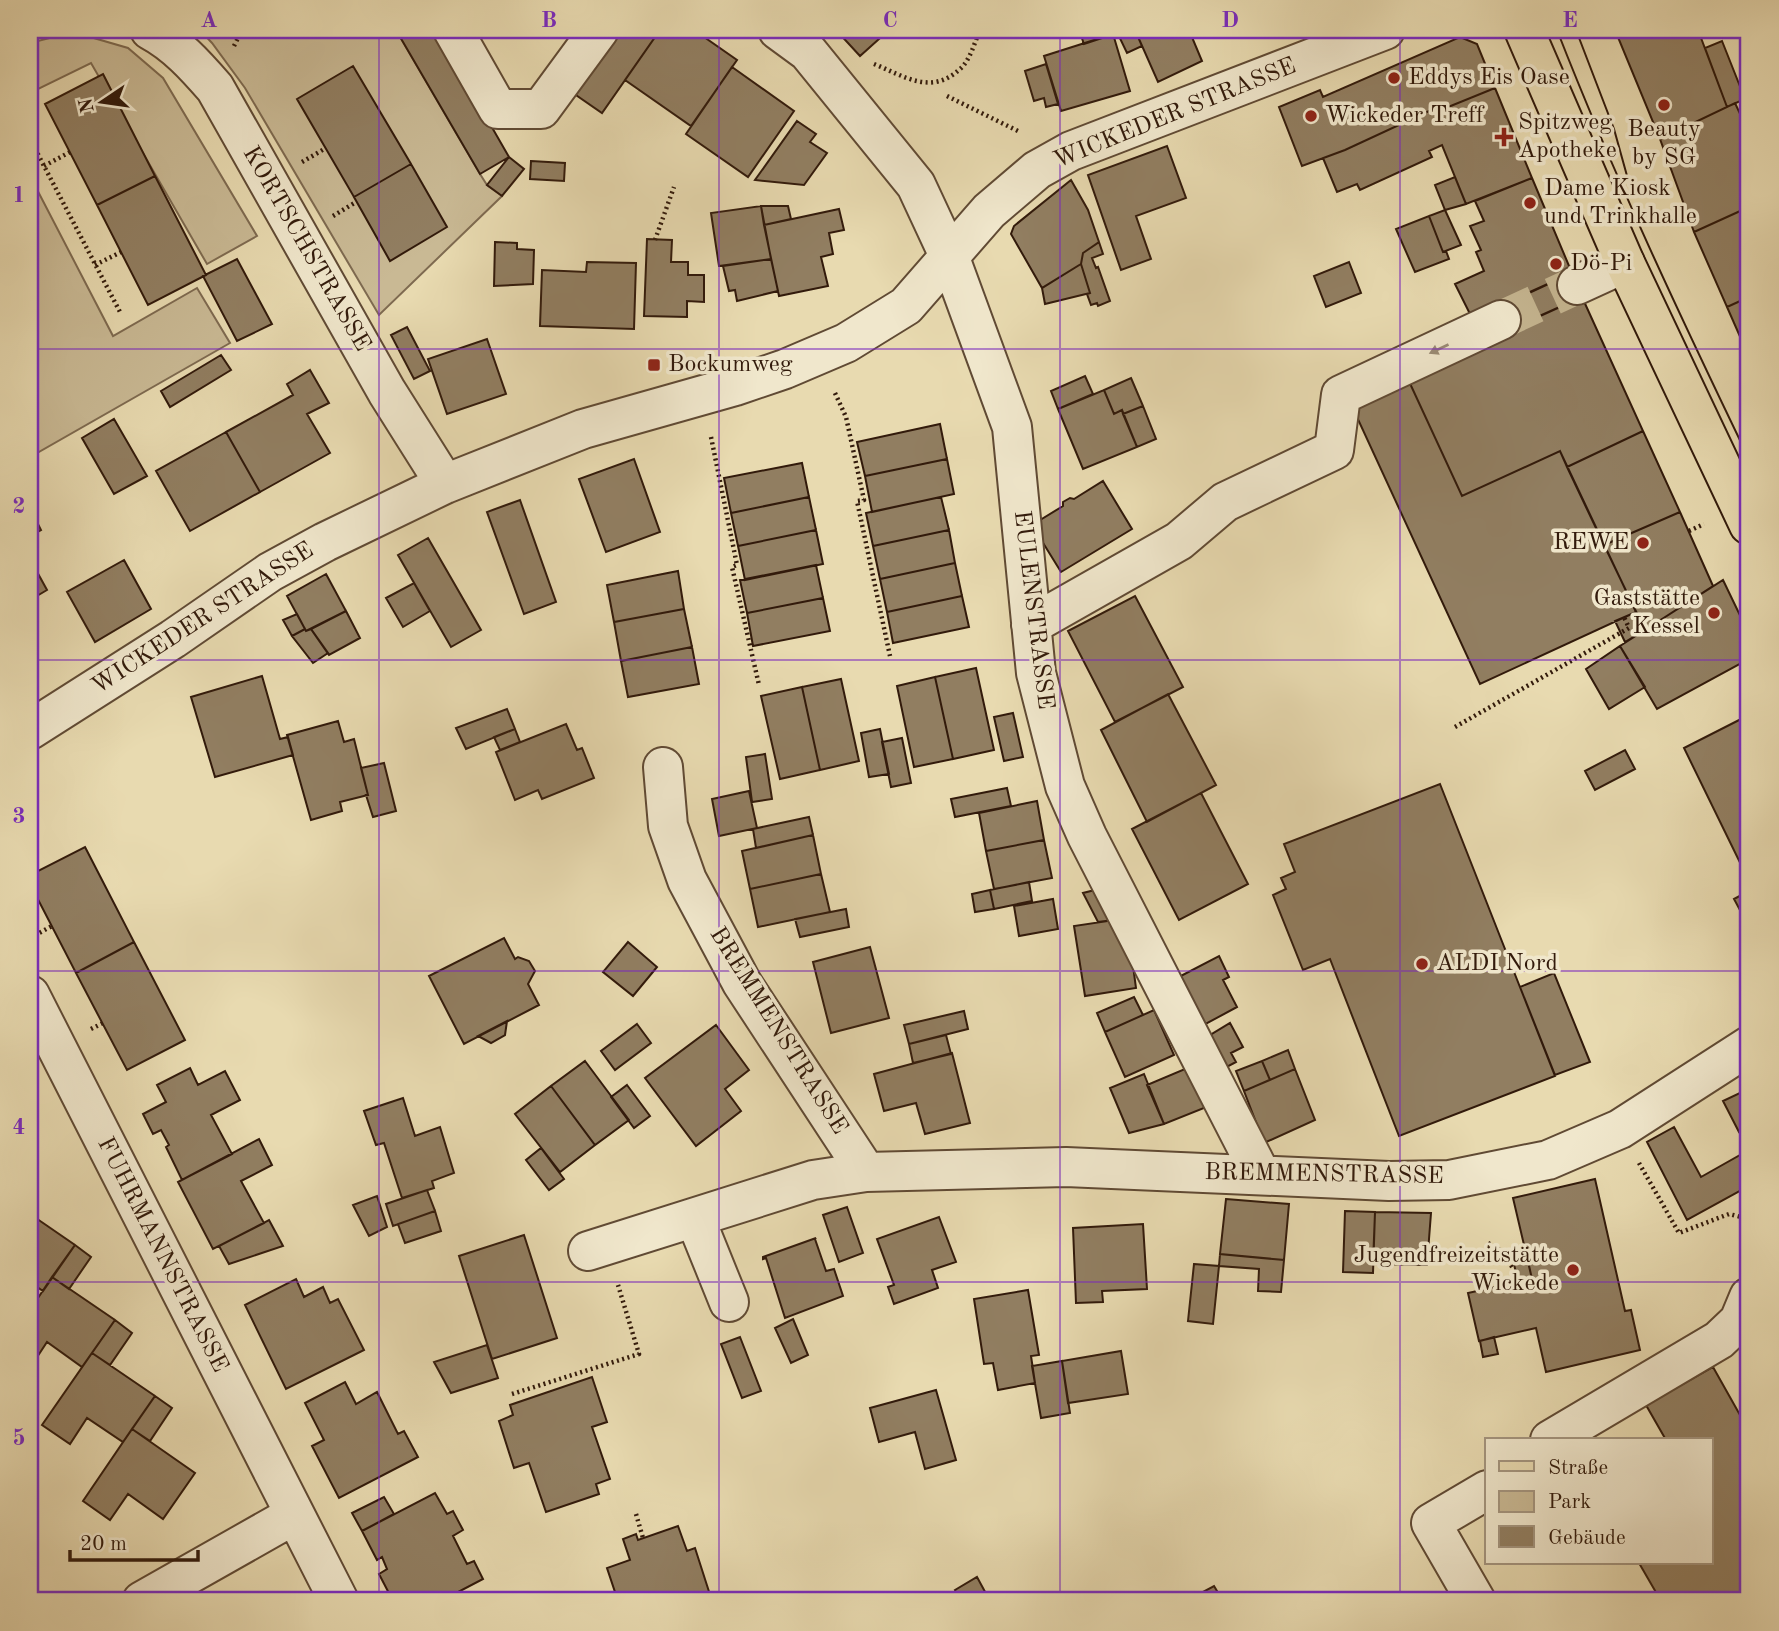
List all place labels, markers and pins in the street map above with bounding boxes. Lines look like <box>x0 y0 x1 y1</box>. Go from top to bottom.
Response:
place label: Eddys Eis Oase <box>1408 66 1570 90</box>
marker: Eddys Eis Oase <box>1386 70 1402 86</box>
marker: Beauty by SG <box>1656 97 1672 113</box>
place label: Wickeder Treff <box>1325 104 1485 128</box>
marker: Wickeder Treff <box>1303 108 1319 124</box>
place label: Spitzweg Apotheke <box>1518 111 1617 163</box>
place label: Beauty by SG <box>1627 118 1701 170</box>
marker: Spitzweg Apotheke <box>1496 129 1512 145</box>
place label: Dame Kiosk und Trinkhalle <box>1544 177 1697 229</box>
marker: Dame Kiosk und Trinkhalle <box>1522 195 1538 211</box>
place label: Dö-Pi <box>1570 252 1632 276</box>
marker: Dö-Pi <box>1548 256 1564 272</box>
place label: Bockumweg <box>668 353 793 377</box>
marker: Bockumweg <box>646 357 662 373</box>
place label: REWE <box>1553 531 1629 555</box>
marker: REWE <box>1635 535 1651 551</box>
place label: Gaststätte Kessel <box>1594 587 1700 639</box>
marker: Gaststätte Kessel <box>1706 605 1722 621</box>
place label: ALDI Nord <box>1436 952 1558 976</box>
marker: ALDI Nord <box>1414 956 1430 972</box>
place label: Jugendfreizeitstätte Wickede <box>1353 1244 1559 1296</box>
marker: Jugendfreizeitstätte Wickede <box>1565 1262 1581 1278</box>

